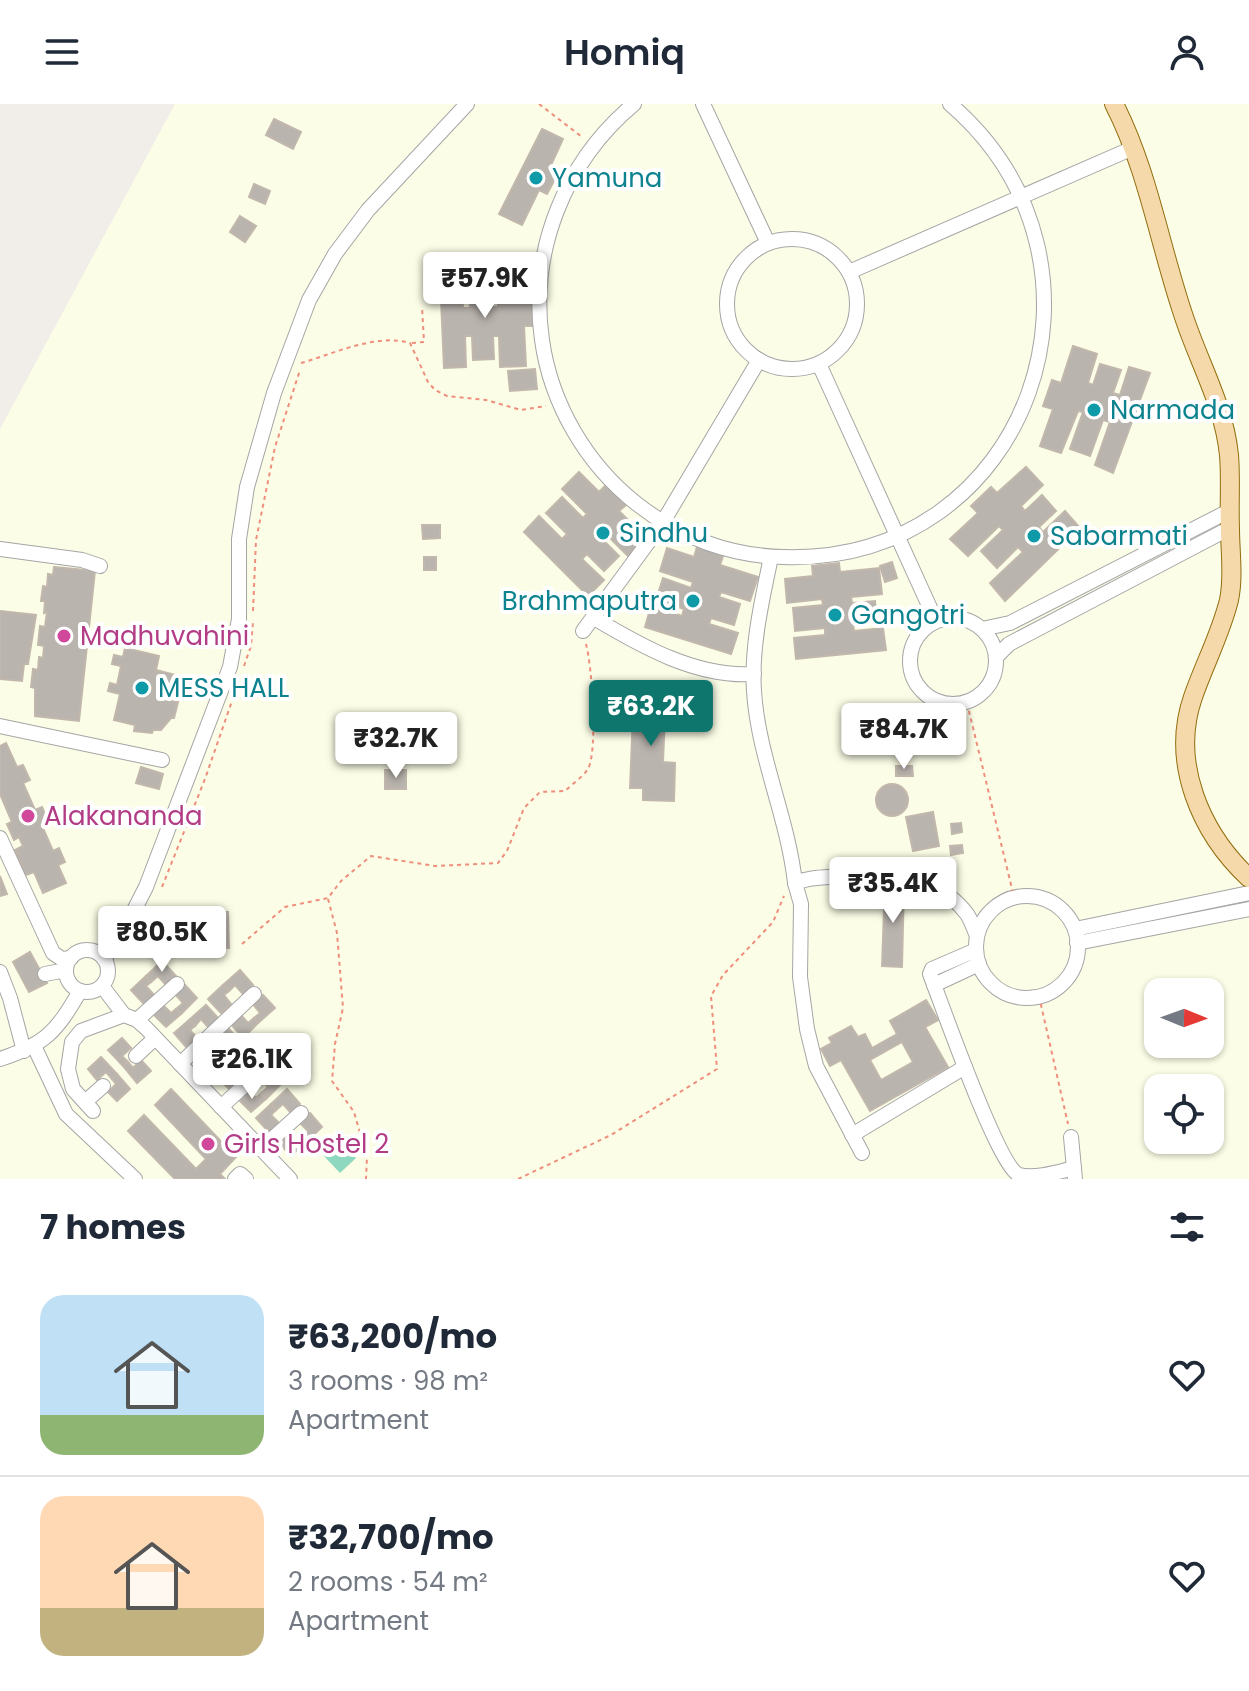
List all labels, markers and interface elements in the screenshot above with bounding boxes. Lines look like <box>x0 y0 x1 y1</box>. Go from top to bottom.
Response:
text: Homiq <box>564 27 685 78</box>
icon: menu <box>40 30 84 74</box>
icon: person <box>1165 30 1209 74</box>
place label: Yamuna <box>552 160 662 196</box>
marker: Yamuna <box>527 169 545 187</box>
pin: ₹57.9K <box>420 252 550 320</box>
text: ₹57.9K <box>441 260 529 296</box>
place label: Narmada <box>1110 392 1235 428</box>
marker: Narmada <box>1085 401 1103 419</box>
place label: Sindhu <box>619 515 708 551</box>
place label: Sabarmati <box>1050 518 1188 554</box>
marker: Sindhu <box>594 524 612 542</box>
marker: Sabarmati <box>1025 527 1043 545</box>
place label: Brahmaputra <box>502 583 677 619</box>
marker: Brahmaputra <box>684 592 702 610</box>
place label: Gangotri <box>851 597 965 633</box>
marker: Gangotri <box>826 606 844 624</box>
place label: Madhuvahini <box>80 618 249 654</box>
marker: Madhuvahini <box>55 627 73 645</box>
place label: MESS HALL <box>158 670 289 706</box>
marker: MESS HALL <box>133 679 151 697</box>
pin: ₹63.2K <box>586 680 716 748</box>
text: ₹63.2K <box>607 688 695 724</box>
pin: ₹84.7K <box>839 703 969 771</box>
text: ₹84.7K <box>859 711 949 747</box>
pin: ₹32.7K <box>331 712 461 780</box>
text: ₹32.7K <box>353 720 439 756</box>
place label: Alakananda <box>44 798 202 834</box>
marker: Alakananda <box>19 807 37 825</box>
pin: ₹35.4K <box>828 857 958 925</box>
text: ₹35.4K <box>847 865 939 901</box>
pin: ₹80.5K <box>97 906 227 974</box>
text: ₹80.5K <box>116 914 208 950</box>
north arrow <box>1144 978 1224 1058</box>
map controls <box>1144 978 1224 1154</box>
pin: ₹26.1K <box>187 1033 317 1101</box>
text: ₹26.1K <box>211 1041 293 1077</box>
button: locate <box>1144 1074 1224 1154</box>
place label: Girls Hostel 2 <box>224 1126 389 1162</box>
marker: Girls Hostel 2 <box>199 1135 217 1153</box>
text: 7 homes <box>40 1203 186 1251</box>
icon: filters <box>1165 1205 1209 1249</box>
text: ₹63,200/mo <box>288 1312 497 1360</box>
icon: home <box>104 1327 200 1423</box>
icon: heart <box>1165 1353 1209 1397</box>
text: 3 rooms · 98 m² <box>288 1363 488 1399</box>
text: Apartment <box>288 1402 429 1438</box>
text: ₹32,700/mo <box>288 1513 494 1561</box>
icon: home <box>104 1528 200 1624</box>
icon: heart <box>1165 1554 1209 1598</box>
text: 2 rooms · 54 m² <box>288 1564 488 1600</box>
text: Apartment <box>288 1603 429 1639</box>

